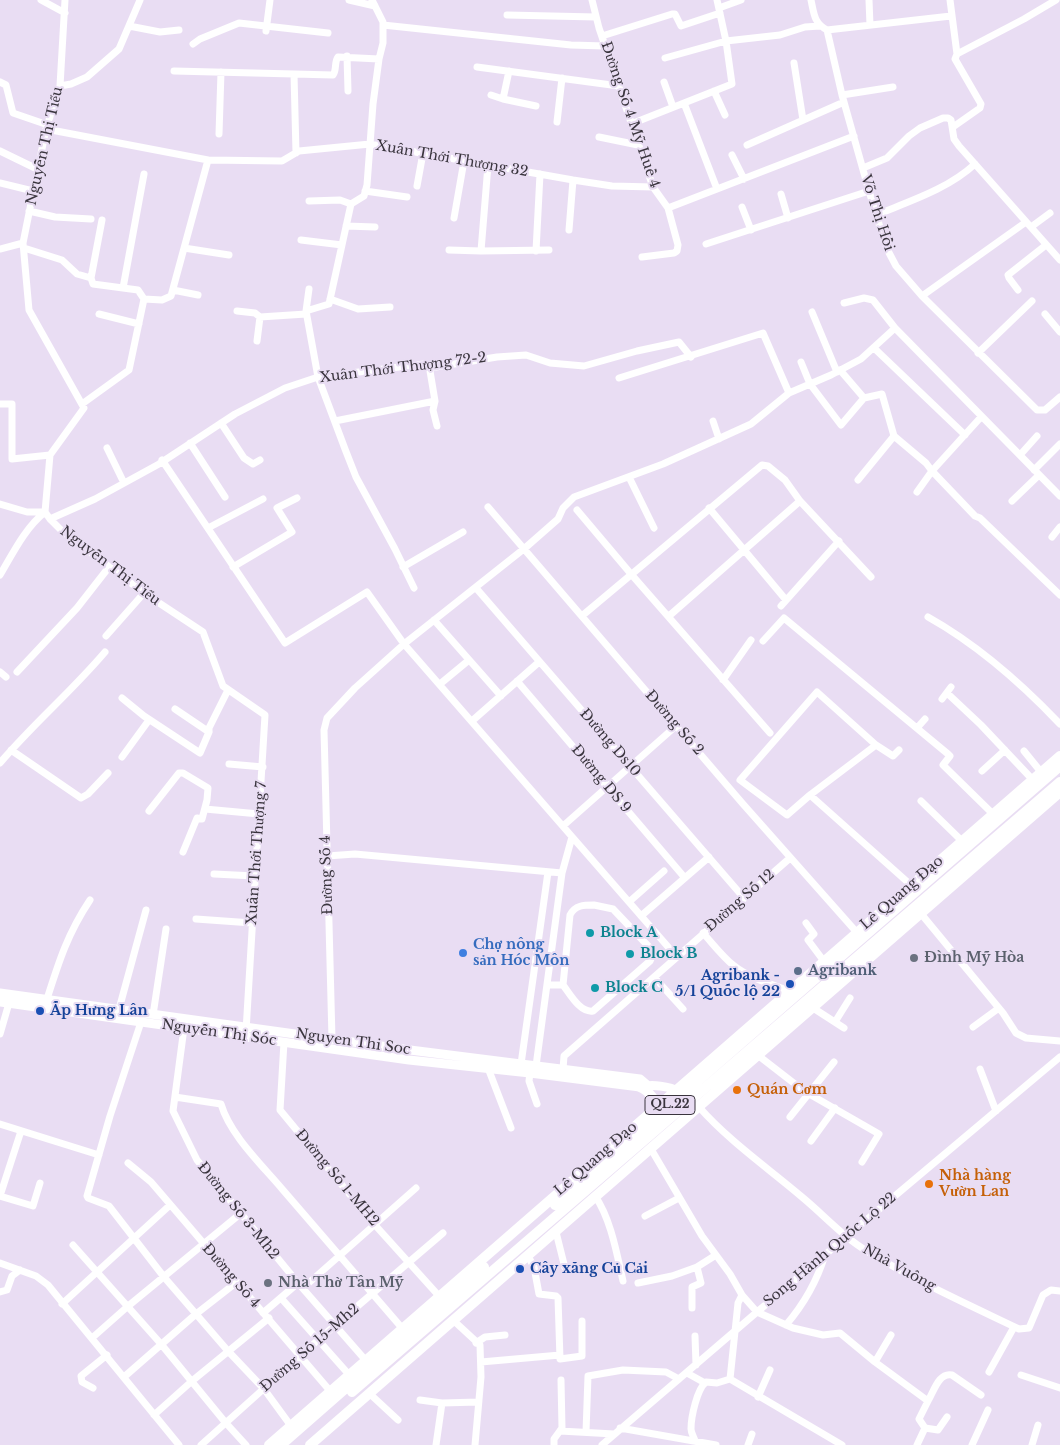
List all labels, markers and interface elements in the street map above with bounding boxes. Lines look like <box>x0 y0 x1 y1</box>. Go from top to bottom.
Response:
street label: Đường Số 4 Mỹ Huề 4 <box>597 40 663 190</box>
street label: Nguyễn Thị Tiểu <box>23 85 67 207</box>
street label: Xuân Thới Thượng 32 <box>375 137 529 181</box>
street label: Võ Thị Hồi <box>857 173 897 253</box>
street label: Xuân Thới Thượng 72-2 <box>319 349 487 387</box>
street label: Nguyễn Thị Tiểu <box>57 523 163 609</box>
street label: Đường Số 2 <box>641 687 707 759</box>
street label: Đường Ds10 <box>576 706 644 780</box>
street label: Đường DS 9 <box>568 741 634 817</box>
street label: Xuân Thới Thượng 7 <box>244 781 270 925</box>
street label: Đường Số 4 <box>317 835 337 915</box>
street label: Lê Quang Đạo <box>857 853 947 933</box>
street label: Đường Số 12 <box>702 866 778 936</box>
place label: Block A <box>600 925 658 941</box>
marker: Block A <box>584 927 596 939</box>
place label: Chợ nông sản Hóc Môn <box>473 937 569 970</box>
place label: Block B <box>640 946 697 962</box>
marker: Chợ nông sản Hóc Môn <box>457 947 469 959</box>
marker: Block B <box>624 948 636 960</box>
place label: Đình Mỹ Hòa <box>924 950 1024 966</box>
marker: Đình Mỹ Hòa <box>908 952 920 964</box>
place label: Agribank <box>808 963 877 979</box>
marker: Agribank <box>792 965 804 977</box>
place label: Agribank - 5/1 Quốc lộ 22 <box>675 968 780 1000</box>
marker: Agribank - 5/1 Quốc lộ 22 <box>784 978 796 990</box>
place label: Block C <box>605 980 663 996</box>
marker: Block C <box>589 982 601 994</box>
place label: Ấp Hưng Lân <box>50 1003 148 1019</box>
marker: Ấp Hưng Lân <box>34 1005 46 1017</box>
street label: Nguyễn Thị Sóc <box>161 1017 277 1049</box>
street label: Nguyen Thi Soc <box>295 1026 411 1058</box>
place label: Quán Cơm <box>747 1082 827 1098</box>
marker: Quán Cơm <box>731 1084 743 1096</box>
road number: QL.22 <box>645 1096 695 1114</box>
street label: Lê Quang Đạo <box>551 1119 641 1199</box>
street label: Đường Số 1-MH2 <box>292 1126 382 1230</box>
street label: Đường Số 3-Mh2 <box>194 1159 282 1263</box>
place label: Nhà hàng Vườn Lan <box>939 1168 1011 1200</box>
marker: Nhà hàng Vườn Lan <box>923 1178 935 1190</box>
street label: Song Hành Quốc Lộ 22 <box>760 1190 900 1310</box>
street label: Đường Số 4 <box>198 1240 264 1312</box>
street label: Nhà Vuông <box>859 1241 939 1295</box>
place label: Cây xăng Củ Cải <box>530 1261 648 1277</box>
marker: Cây xăng Củ Cải <box>514 1263 526 1275</box>
place label: Nhà Thờ Tân Mỹ <box>278 1275 404 1291</box>
marker: Nhà Thờ Tân Mỹ <box>262 1277 274 1289</box>
street label: Đường Số 15-Mh2 <box>257 1300 363 1396</box>

